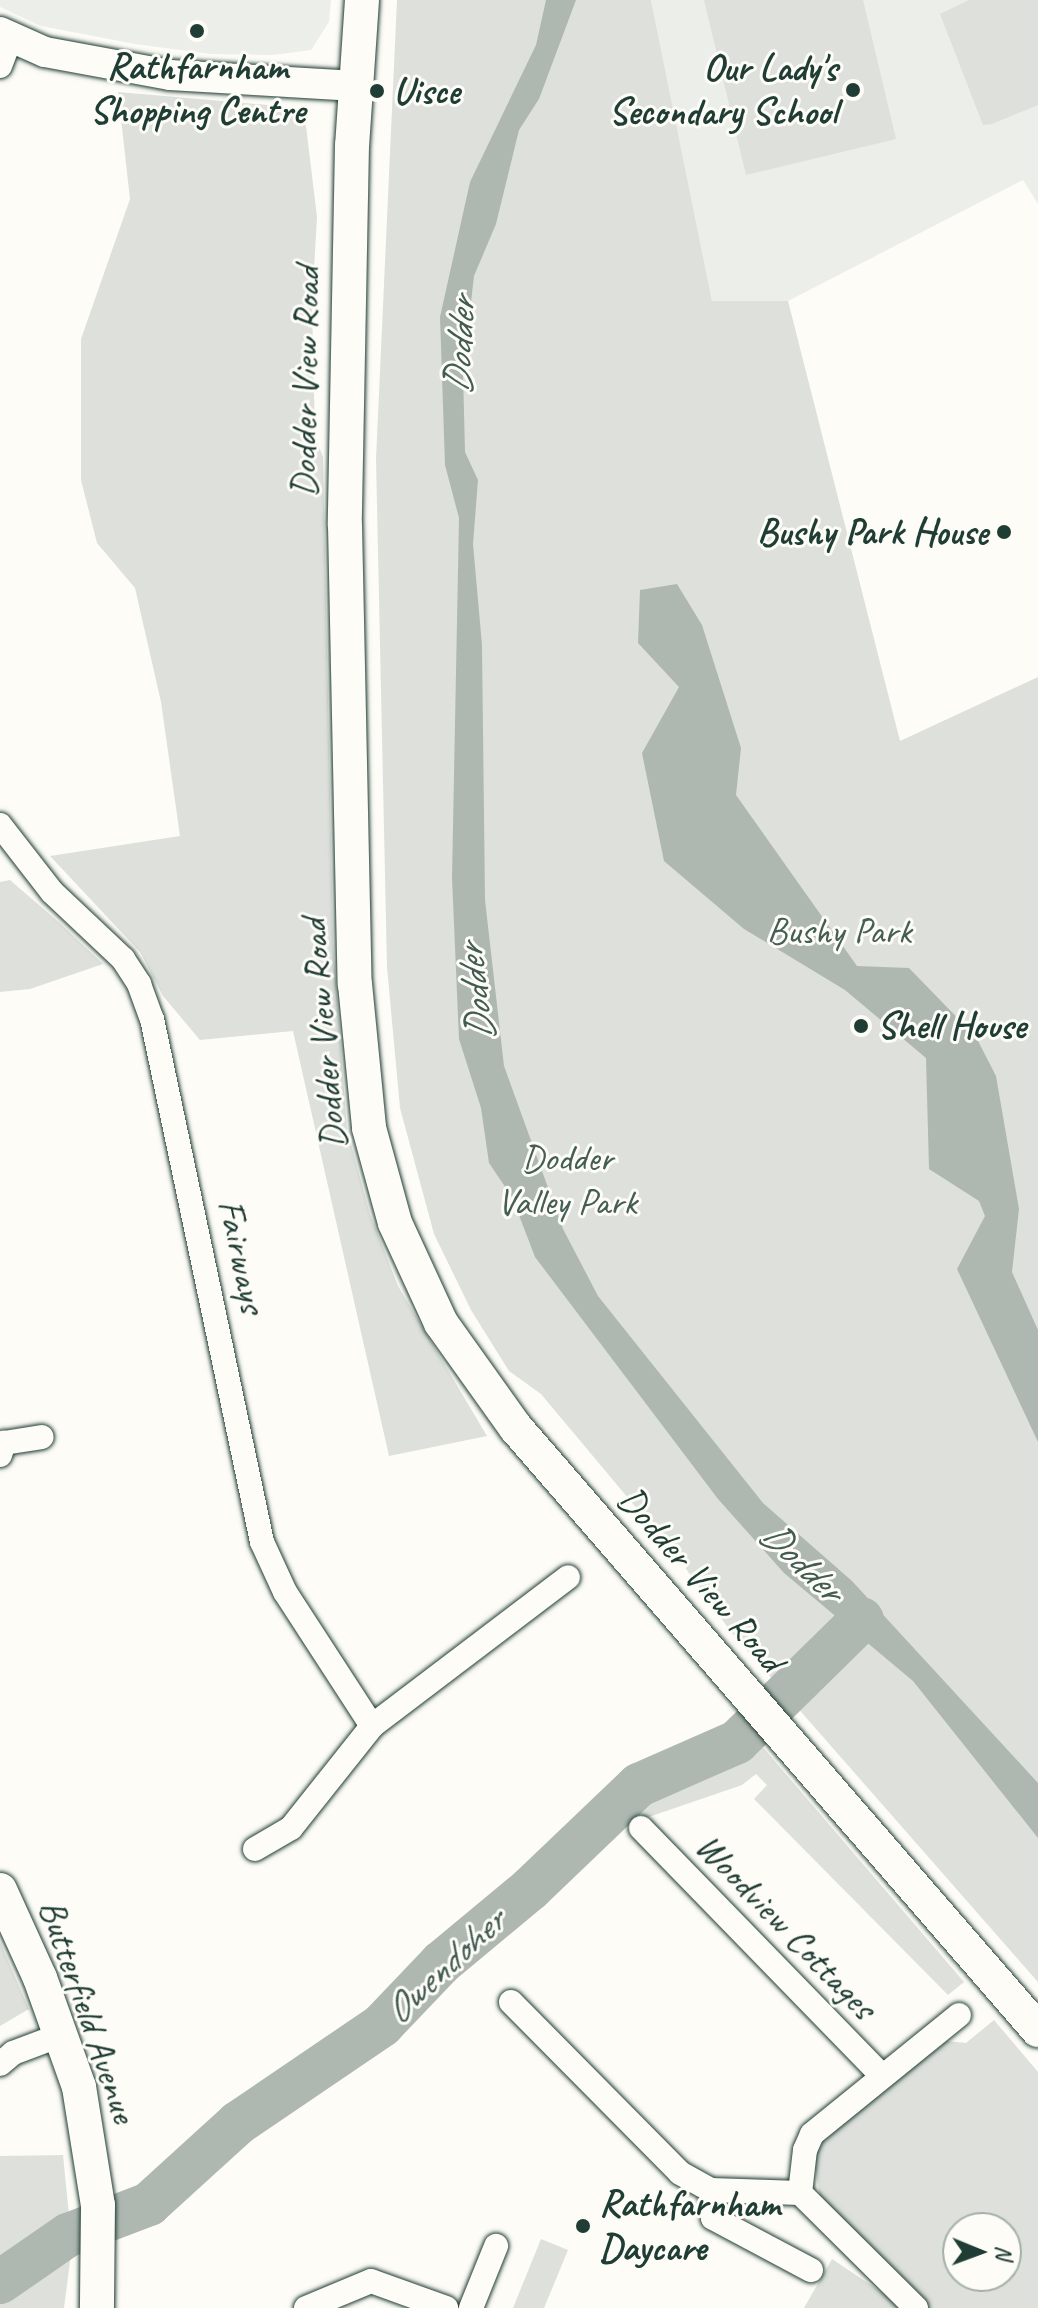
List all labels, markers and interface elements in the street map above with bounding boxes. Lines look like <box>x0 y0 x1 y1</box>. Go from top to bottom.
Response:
marker: Rathfarnham Shopping Centre <box>188 22 206 40</box>
place label: Rathfarnham Shopping Centre <box>89 44 305 134</box>
place label: Our Lady's Secondary School <box>610 45 837 134</box>
place label: Uisce <box>393 68 460 114</box>
marker: Our Lady's Secondary School <box>844 81 862 99</box>
marker: Uisce <box>368 82 386 100</box>
street label: Dodder View Road <box>280 266 330 498</box>
water label: Dodder <box>433 297 485 395</box>
place label: Bushy Park House <box>755 509 988 555</box>
marker: Bushy Park House <box>995 523 1013 541</box>
park label: Bushy Park <box>766 908 912 954</box>
street label: Dodder View Road <box>290 917 356 1151</box>
water label: Dodder <box>445 942 505 1044</box>
place label: Shell House <box>877 1003 1026 1049</box>
marker: Shell House <box>852 1017 870 1035</box>
park label: Dodder Valley Park <box>497 1135 637 1224</box>
street label: Fairways <box>208 1195 276 1317</box>
street label: Dodder View Road <box>608 1477 794 1681</box>
water label: Dodder <box>751 1510 853 1612</box>
street label: Woodview Cottages <box>686 1824 886 2028</box>
street label: Butterfield Avenue <box>29 1894 147 2128</box>
water label: Owendoher <box>374 1898 514 2034</box>
place label: Rathfarnham Daycare <box>599 2181 780 2270</box>
north arrow <box>942 2212 1022 2292</box>
marker: Rathfarnham Daycare <box>574 2217 592 2235</box>
text: N <box>990 2245 1018 2259</box>

